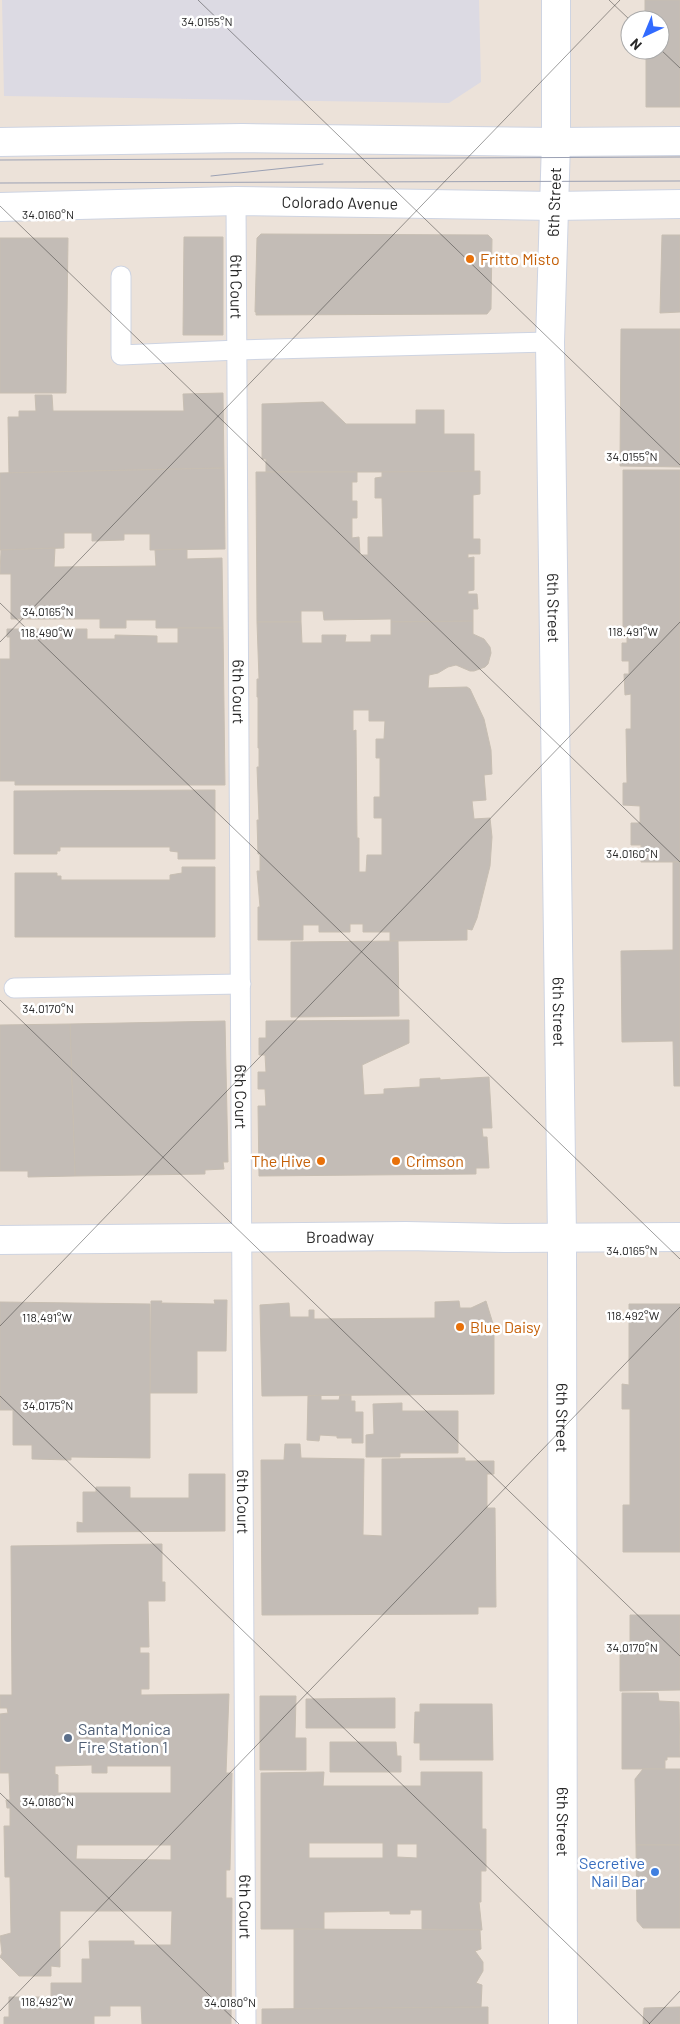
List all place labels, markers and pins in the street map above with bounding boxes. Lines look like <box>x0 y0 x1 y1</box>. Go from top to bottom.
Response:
place label: Fritto Misto <box>480 249 560 268</box>
marker: Fritto Misto <box>464 253 476 265</box>
place label: The Hive <box>251 1151 311 1170</box>
place label: Crimson <box>406 1151 464 1170</box>
marker: The Hive <box>315 1155 327 1167</box>
marker: Crimson <box>390 1155 402 1167</box>
place label: Blue Daisy <box>470 1317 541 1336</box>
marker: Blue Daisy <box>454 1321 466 1333</box>
place label: Santa Monica Fire Station 1 <box>78 1719 171 1756</box>
marker: Santa Monica Fire Station 1 <box>62 1732 74 1744</box>
place label: Secretive Nail Bar <box>579 1853 645 1890</box>
marker: Secretive Nail Bar <box>649 1866 661 1878</box>

